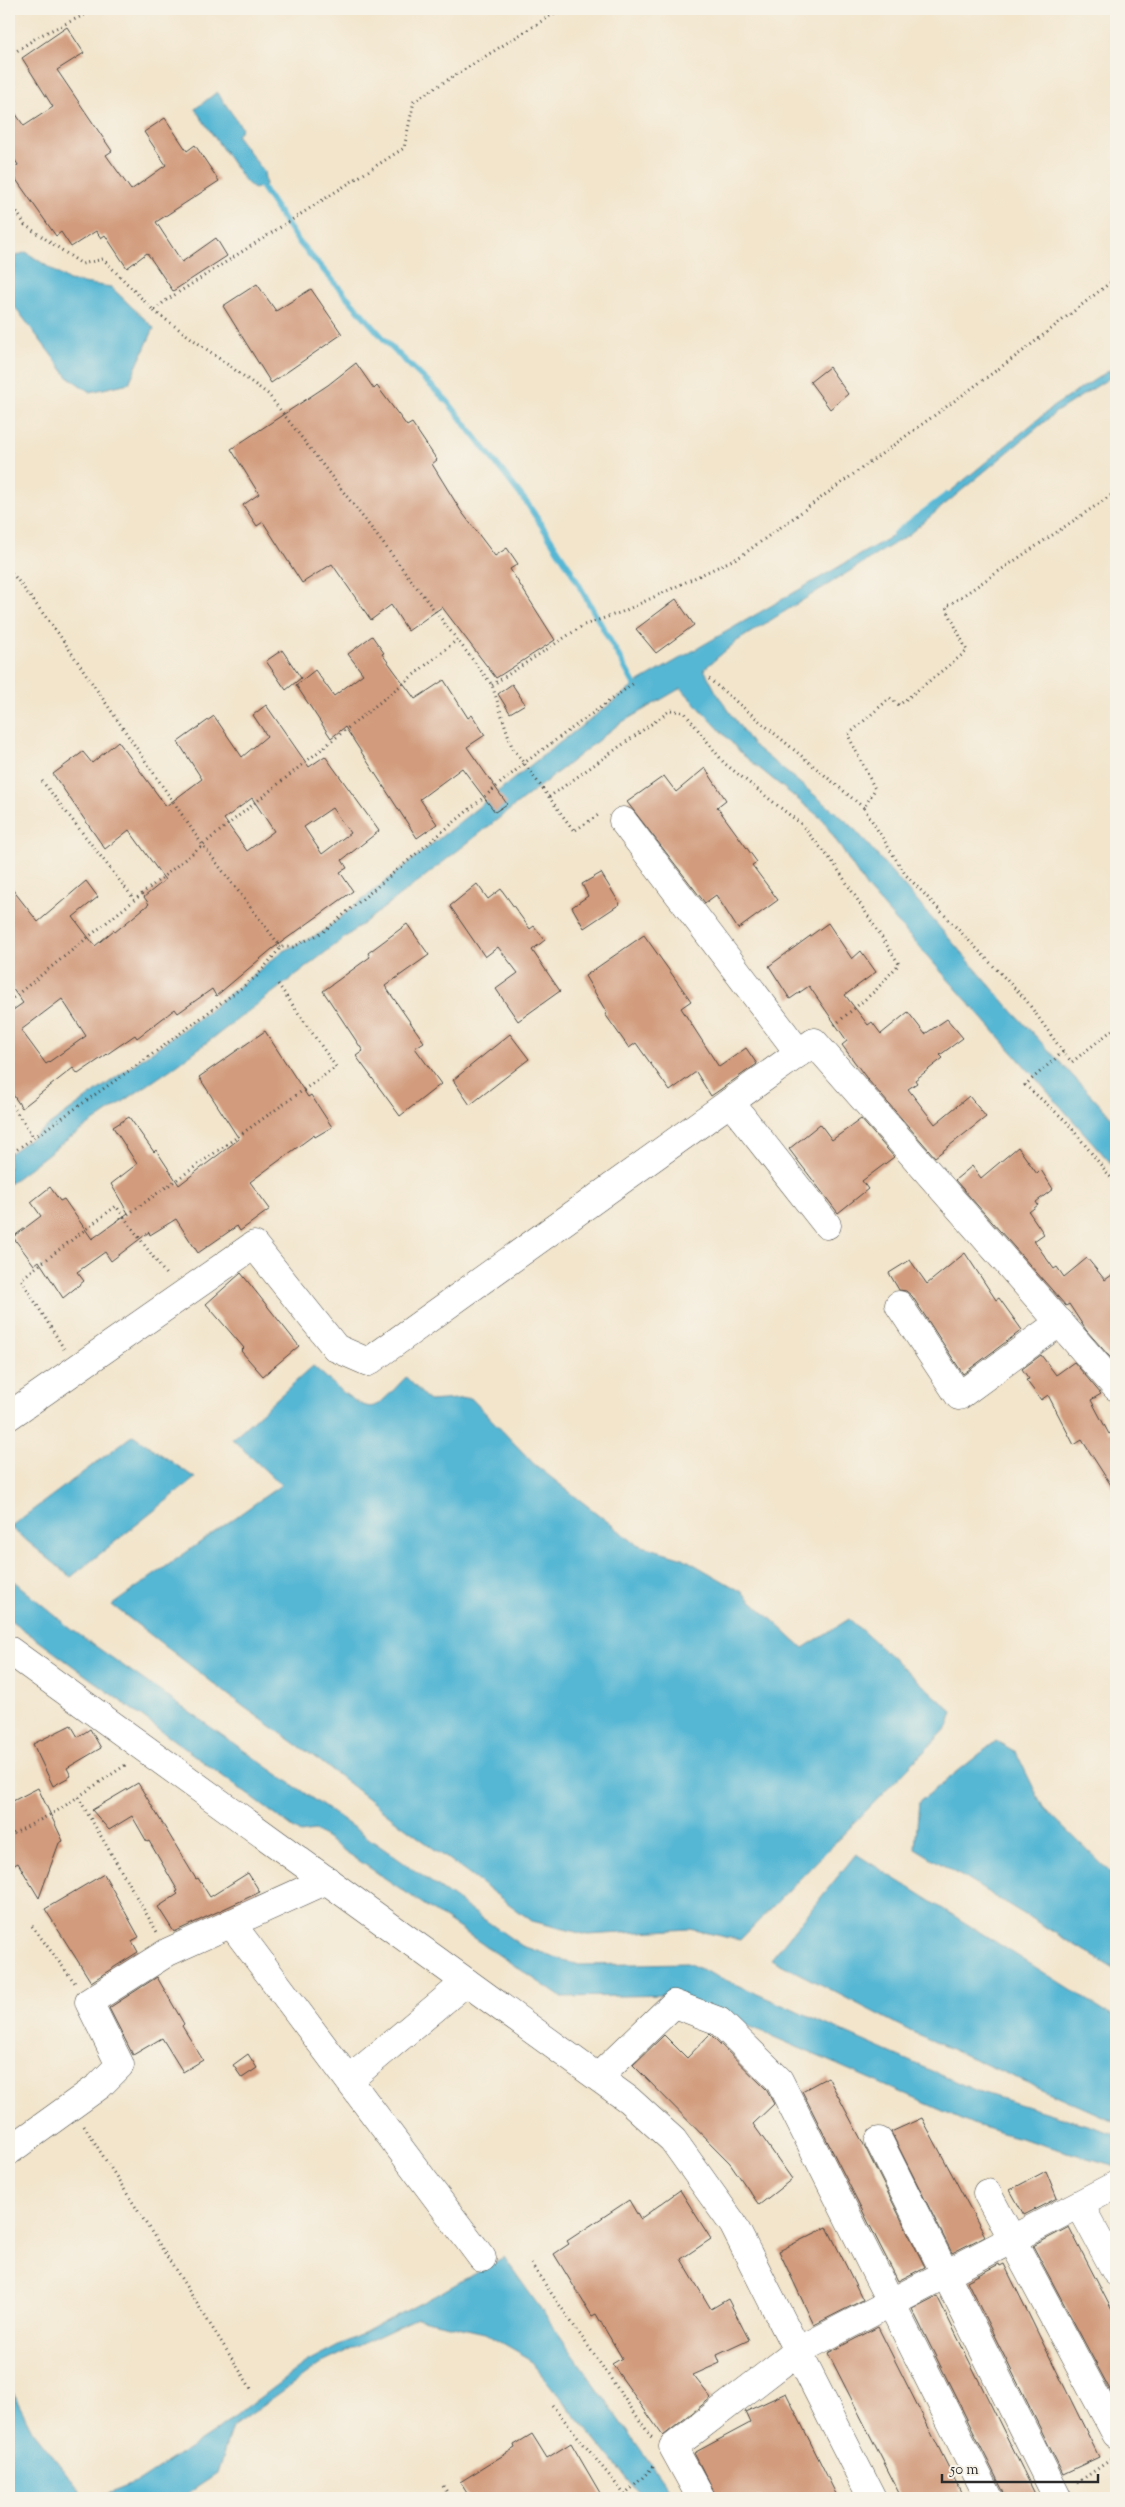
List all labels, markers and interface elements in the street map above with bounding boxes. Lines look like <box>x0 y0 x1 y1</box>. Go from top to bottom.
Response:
scale bar <box>942 2452 1099 2484</box>
text: 50 m <box>949 2460 979 2481</box>

